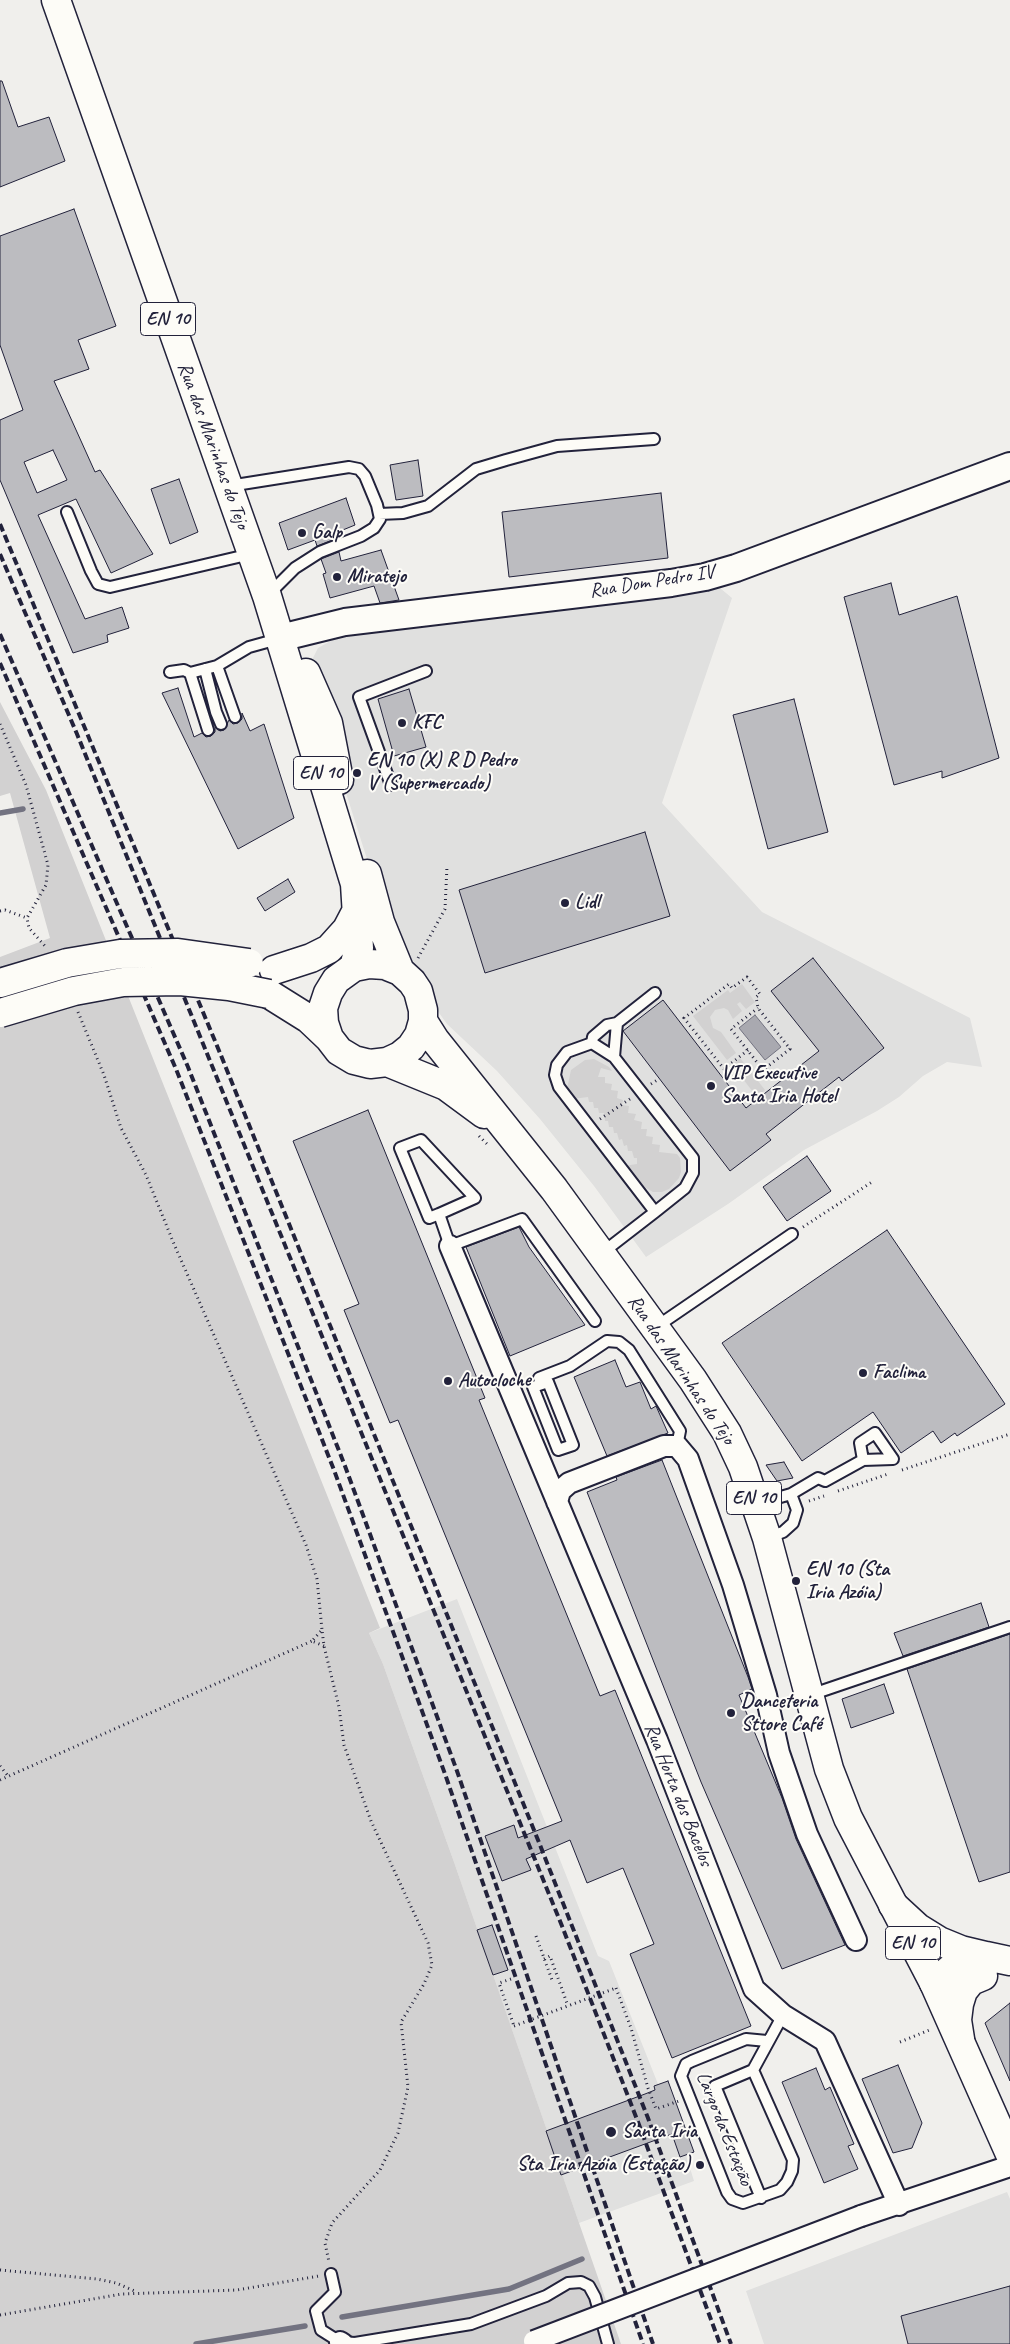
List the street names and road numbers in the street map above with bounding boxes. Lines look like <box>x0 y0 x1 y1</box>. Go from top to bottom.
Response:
road number: EN 10 <box>140 302 196 336</box>
street label: Rua das Marinhas do Tejo <box>172 359 254 533</box>
street label: Rua Dom Pedro IV <box>588 560 716 604</box>
road number: EN 10 <box>294 756 348 790</box>
street label: Rua das Marinhas do Tejo <box>622 1291 740 1449</box>
road number: EN 10 <box>726 1482 782 1515</box>
street label: Rua Horta dos Bacelos <box>638 1720 718 1870</box>
road number: EN 10 <box>886 1926 940 1960</box>
street label: Largo da Estação <box>690 2069 758 2189</box>

